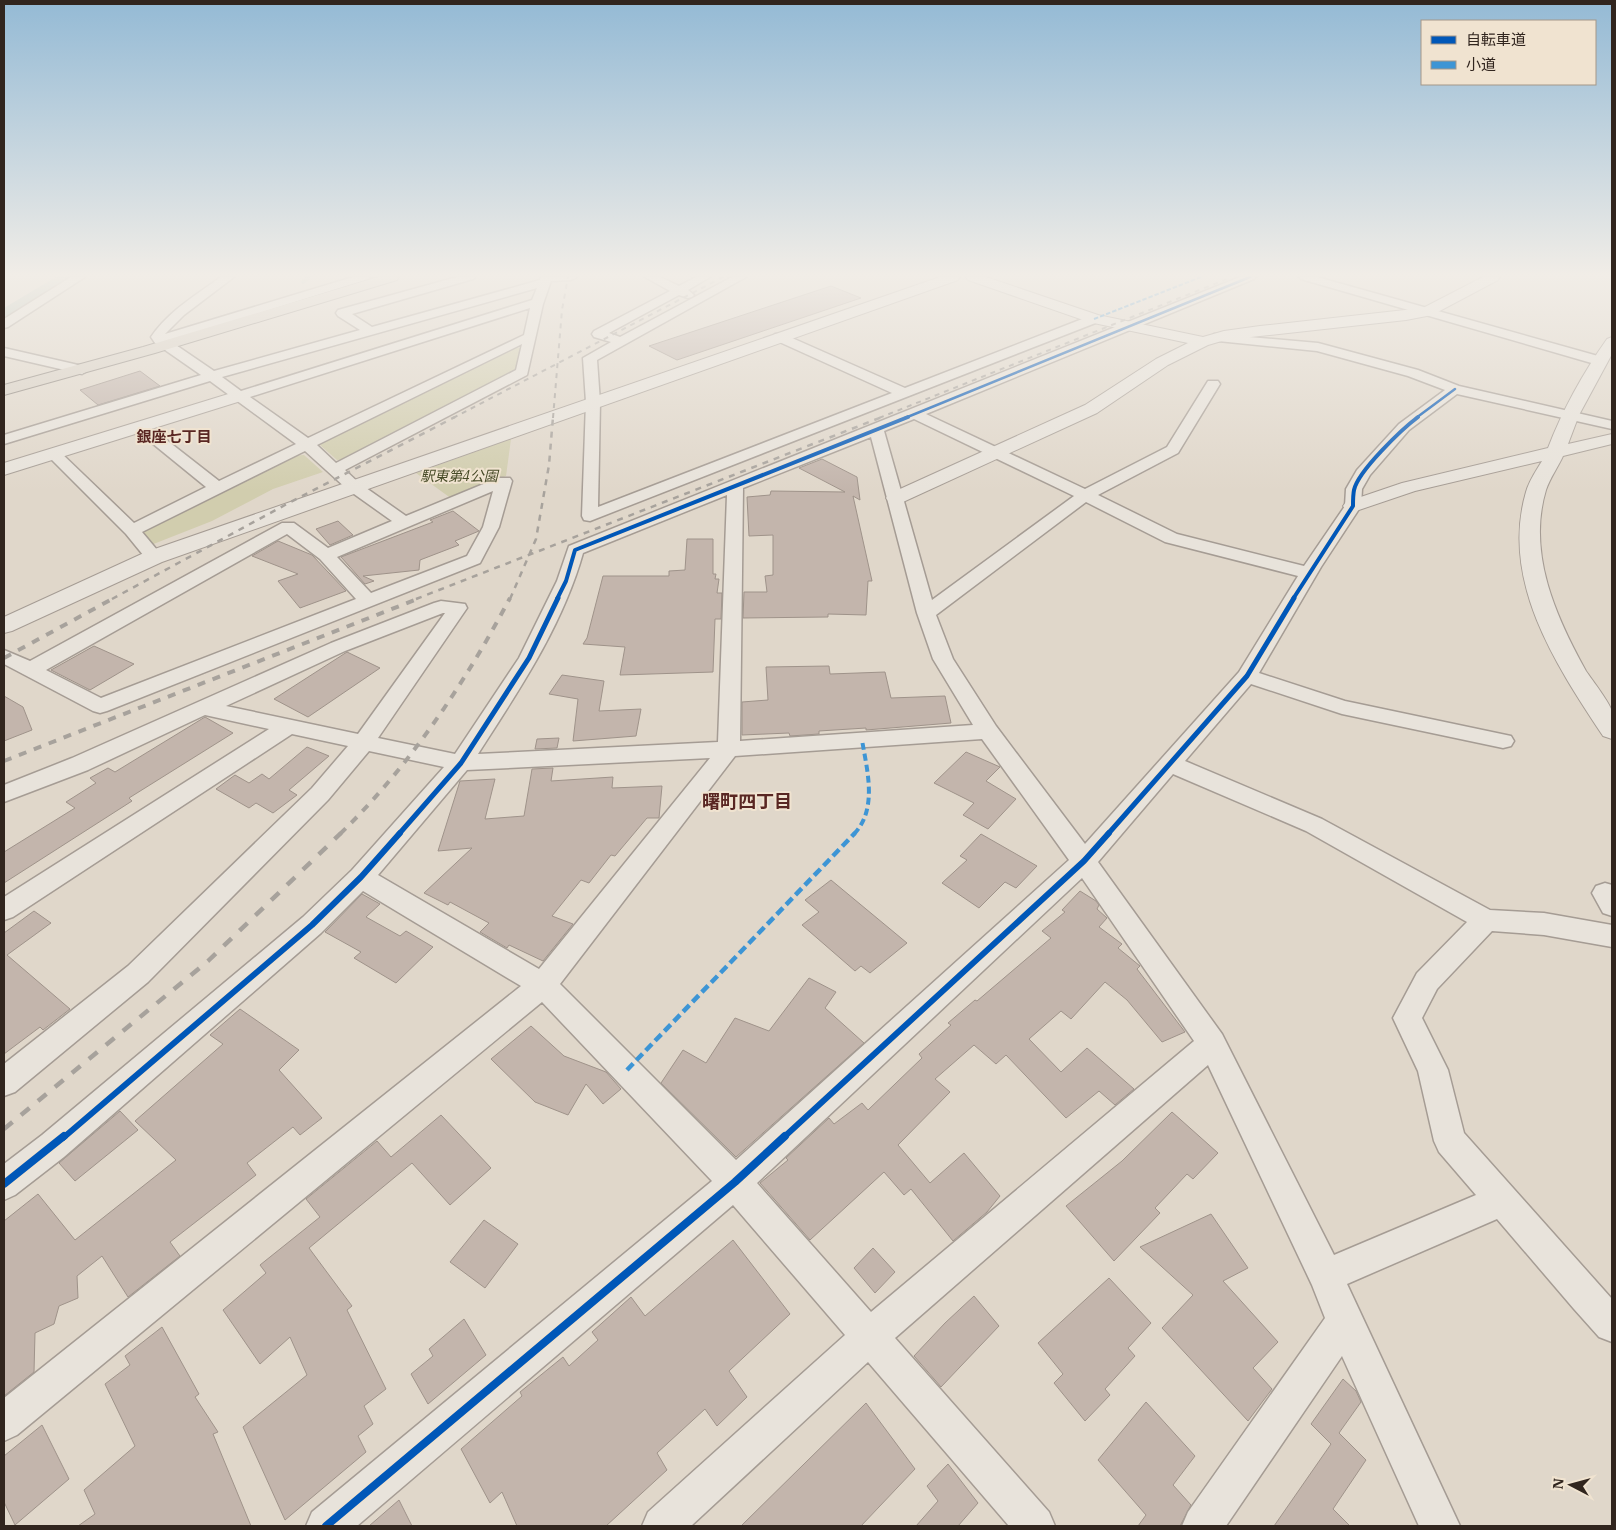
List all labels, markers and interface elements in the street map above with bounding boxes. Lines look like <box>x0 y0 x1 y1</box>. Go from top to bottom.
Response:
legend <box>1421 20 1596 85</box>
text: 自転車道 <box>1466 30 1526 49</box>
text: 小道 <box>1466 55 1496 74</box>
district label: 銀座七丁目 <box>136 427 212 446</box>
park label: 駅東第4公園 <box>420 467 500 485</box>
district label: 曙町四丁目 <box>702 790 792 813</box>
north arrow <box>1546 1460 1596 1510</box>
text: N <box>1549 1477 1568 1490</box>

